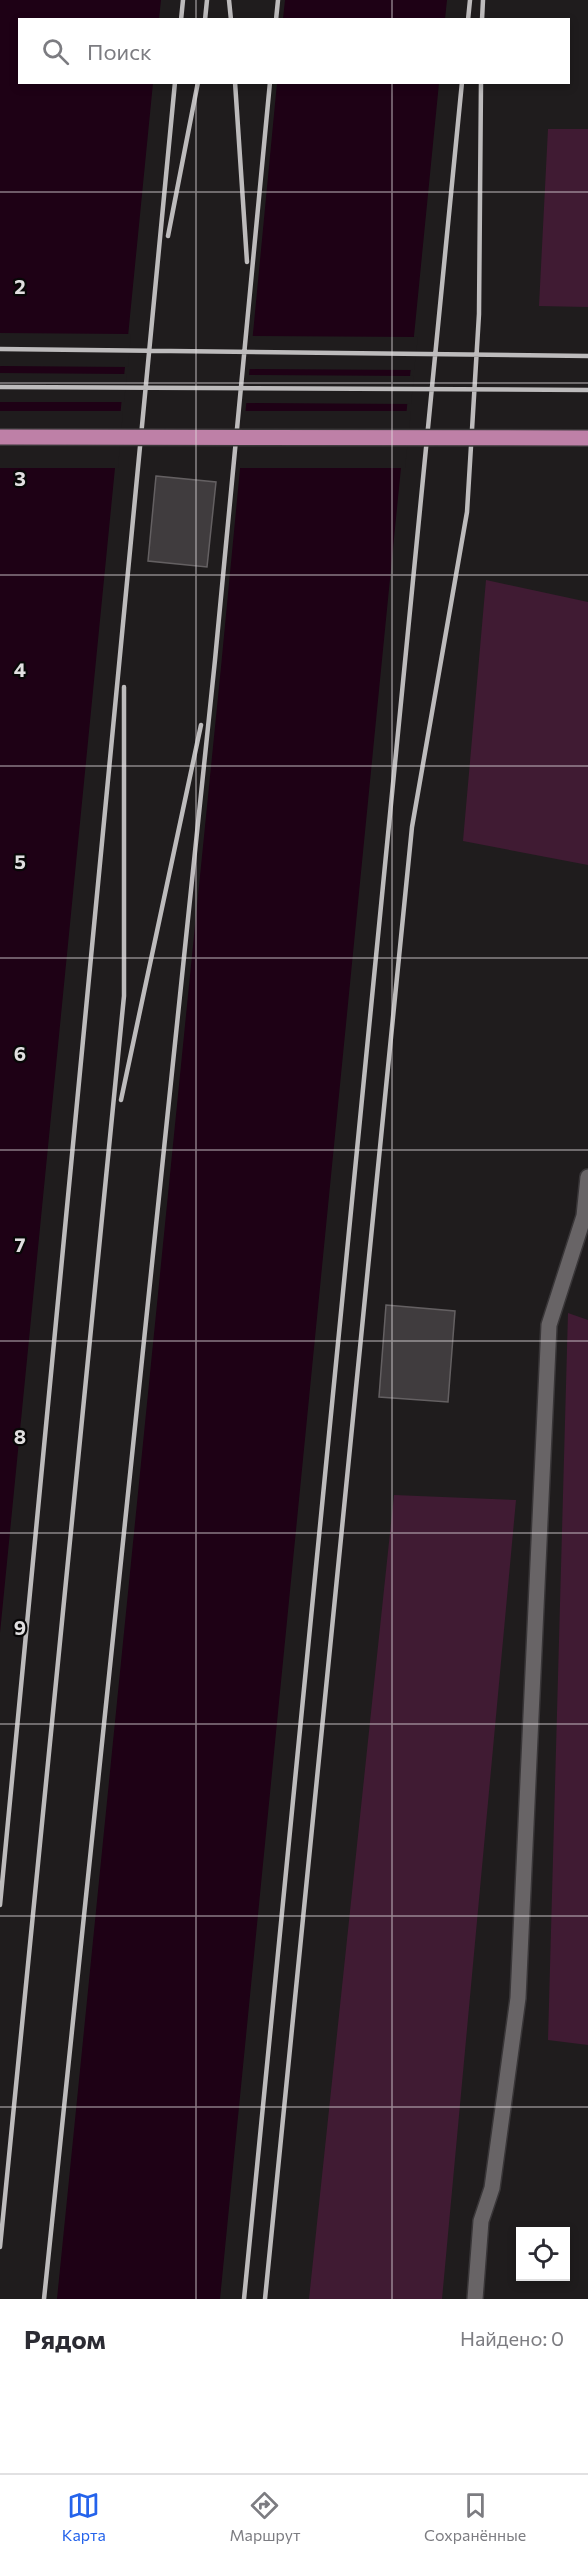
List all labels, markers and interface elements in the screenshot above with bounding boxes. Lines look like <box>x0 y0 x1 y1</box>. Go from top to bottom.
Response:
search box <box>18 18 570 84</box>
icon: search <box>39 35 72 68</box>
text: Поиск <box>87 38 152 65</box>
text: 2 <box>14 274 26 298</box>
text: 3 <box>14 466 26 490</box>
text: 4 <box>14 657 26 681</box>
text: 5 <box>14 849 26 873</box>
text: 6 <box>14 1041 26 1065</box>
text: 7 <box>15 1232 26 1256</box>
text: 8 <box>14 1424 26 1448</box>
text: 9 <box>14 1615 26 1639</box>
map controls <box>516 2227 570 2281</box>
button: locate <box>516 2227 570 2281</box>
text: Рядом <box>24 2323 106 2354</box>
text: Найдено: 0 <box>460 2326 564 2350</box>
tab: Карта <box>62 2489 106 2544</box>
tab: Маршрут <box>229 2489 301 2544</box>
tab: Сохранённые <box>424 2489 526 2544</box>

